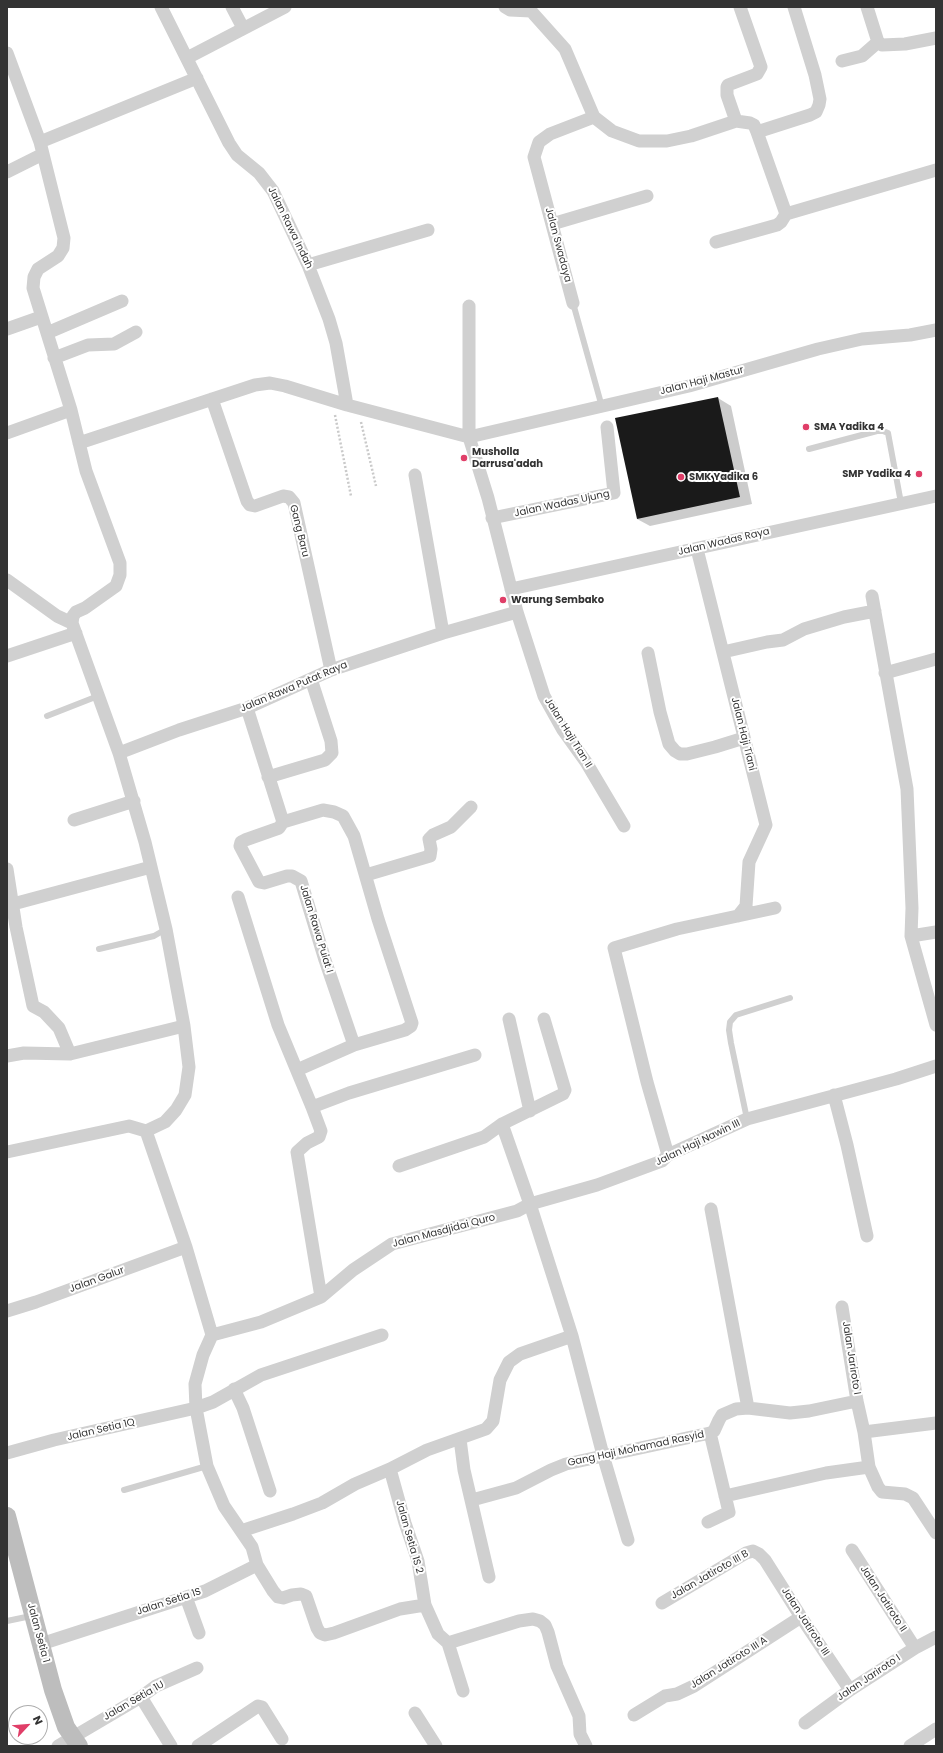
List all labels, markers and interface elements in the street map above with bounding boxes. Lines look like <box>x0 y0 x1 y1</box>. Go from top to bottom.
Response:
street label: Jalan Rawa Indah <box>265 185 315 271</box>
street label: Jalan Swadaya <box>542 206 574 284</box>
street label: Jalan Haji Mastur <box>659 364 745 398</box>
place label: SMA Yadika 4 <box>814 421 884 433</box>
marker: SMA Yadika 4 <box>801 422 811 432</box>
place label: Musholla Darrusa'adah <box>472 446 543 470</box>
marker: Musholla Darrusa'adah <box>459 453 469 463</box>
place label: SMP Yadika 4 <box>842 468 911 480</box>
marker: SMP Yadika 4 <box>914 469 924 479</box>
place label: SMK Yadika 6 <box>689 471 758 483</box>
marker: SMK Yadika 6 <box>676 472 686 482</box>
street label: Jalan Wadas Ujung <box>513 488 611 520</box>
street label: Gang Baru <box>287 504 311 558</box>
street label: Jalan Wadas Raya <box>677 526 771 558</box>
place label: Warung Sembako <box>511 594 604 606</box>
marker: Warung Sembako <box>498 595 508 605</box>
street label: Jalan Rawa Putat Raya <box>239 659 349 715</box>
street label: Jalan Haji Tian II <box>542 696 594 770</box>
street label: Jalan Haji Tiani <box>728 696 758 772</box>
street label: Jalan Rawa Puiat I <box>297 884 335 974</box>
street label: Jalan Haji Nawin III <box>654 1117 742 1169</box>
street label: Jalan Masdjidai Quro <box>391 1212 497 1250</box>
street label: Jalan Galur <box>68 1265 126 1295</box>
street label: Jalan Jariroto I <box>839 1321 863 1395</box>
street label: Jalan Setia 1Q <box>66 1416 136 1444</box>
street label: Gang Haji Mohamad Rasyid <box>567 1429 705 1469</box>
street label: Jalan Setia 1S 2 <box>393 1499 425 1575</box>
street label: Jalan Jatiroto III B <box>669 1548 751 1602</box>
street label: Jalan Jatiroto II <box>857 1564 909 1634</box>
street label: Jalan Setia 1S <box>135 1586 203 1618</box>
street label: Jalan Jatiroto III <box>779 1586 831 1658</box>
street label: Jalan Setia 1 <box>24 1602 52 1664</box>
street label: Jalan Jatiroto III A <box>688 1635 770 1691</box>
street label: Jalan Jariroto I <box>835 1652 903 1704</box>
street label: Jalan Setia 1U <box>102 1679 166 1723</box>
north arrow <box>8 1705 48 1745</box>
text: N <box>29 1713 47 1727</box>

